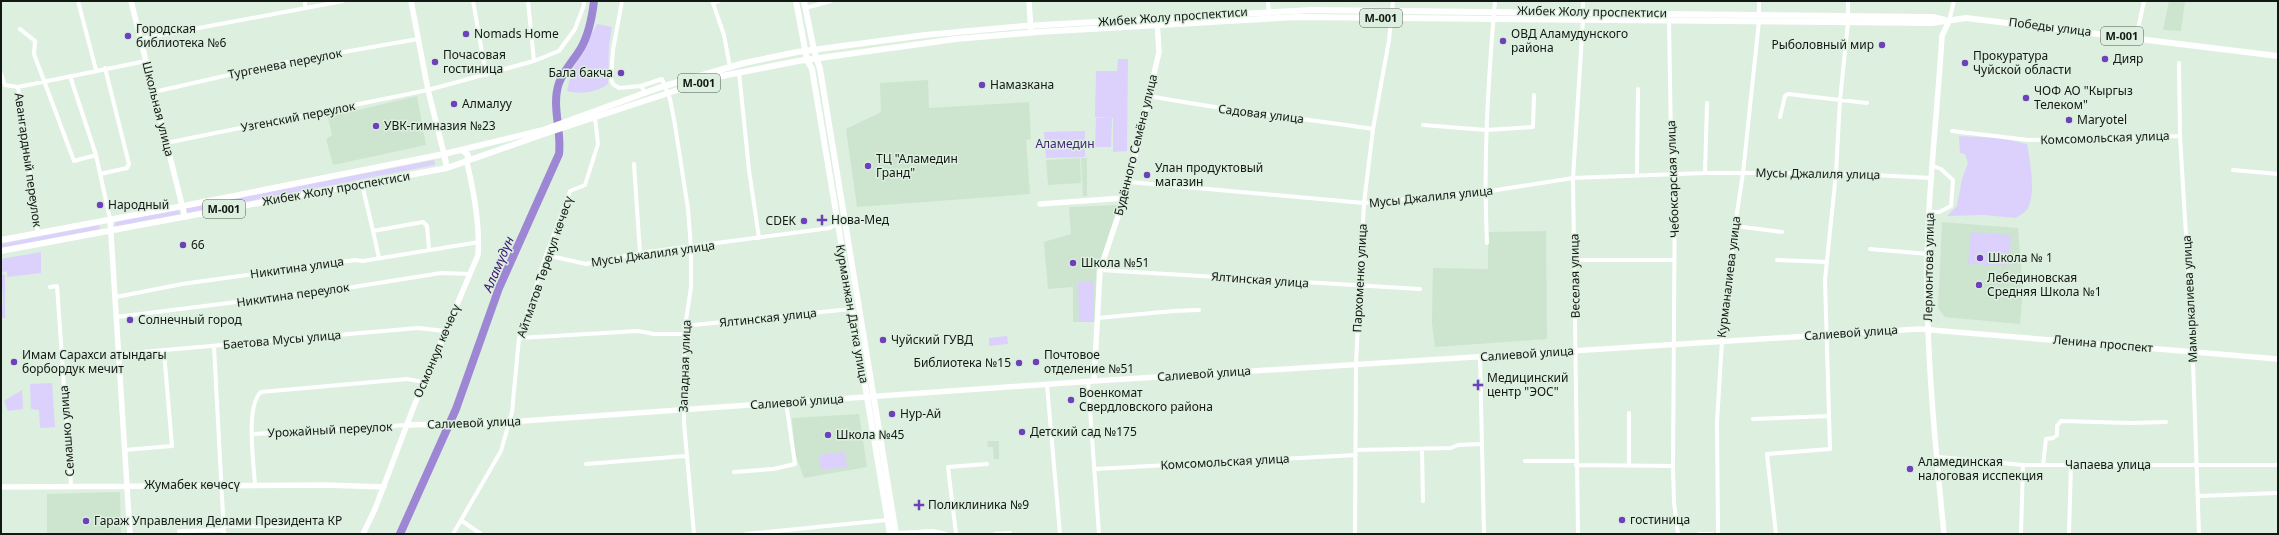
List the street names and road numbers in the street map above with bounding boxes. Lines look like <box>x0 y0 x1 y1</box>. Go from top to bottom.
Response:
street label: Жибек Жолу проспектиси <box>1517 2 1667 21</box>
street label: Жибек Жолу проспектиси <box>1098 3 1248 30</box>
road number: М-001 <box>1360 9 1402 27</box>
street label: Победы улица <box>2008 13 2092 40</box>
road number: М-001 <box>2101 27 2143 45</box>
street label: Тургенева переулок <box>227 44 344 83</box>
street label: Школьная улица <box>138 60 179 158</box>
street label: Будённого Семёна улица <box>1110 72 1161 217</box>
road number: М-001 <box>678 74 720 92</box>
street label: Авангардный переулок <box>11 92 46 229</box>
street label: Узгенский переулок <box>239 97 357 136</box>
street label: Садовая улица <box>1217 100 1305 127</box>
street label: Чебоксарская улица <box>1662 120 1683 238</box>
street label: Комсомольская улица <box>2040 127 2170 148</box>
street label: Мусы Джалиля улица <box>1756 164 1880 183</box>
street label: Жибек Жолу проспектиси <box>261 167 411 210</box>
street label: Мусы Джалиля улица <box>1368 182 1494 211</box>
street label: Айтматов Төрөкул көчөсү <box>512 193 577 340</box>
road number: М-001 <box>203 200 245 218</box>
street label: Лермонтова улица <box>1919 212 1938 322</box>
street label: Курманалиева улица <box>1713 215 1744 339</box>
street label: Пархоменко улица <box>1348 223 1371 333</box>
street label: Веселая улица <box>1565 234 1584 318</box>
street label: Мамыркалиева улица <box>2178 235 2201 363</box>
street label: Мусы Джалиля улица <box>590 236 716 271</box>
street label: Курманжан Датка улица <box>832 243 873 385</box>
street label: Никитина улица <box>249 253 345 282</box>
street label: Ялтинская улица <box>1211 268 1309 291</box>
street label: Никитина переулок <box>235 278 351 311</box>
street label: Осмонкул көчөсү <box>409 300 464 400</box>
street label: Ялтинская улица <box>718 304 818 331</box>
street label: Западная улица <box>674 319 695 413</box>
street label: Салиевой улица <box>1804 321 1898 344</box>
street label: Баетова Мусы улица <box>222 326 342 353</box>
street label: Ленина проспект <box>2052 331 2154 356</box>
street label: Салиевой улица <box>1480 342 1574 365</box>
street label: Салиевой улица <box>1157 362 1251 385</box>
street label: Семашко улица <box>55 385 78 477</box>
street label: Салиевой улица <box>750 390 844 413</box>
street label: Салиевой улица <box>427 412 521 433</box>
street label: Урожайный переулок <box>267 418 393 441</box>
street label: Комсомольская улица <box>1160 450 1290 473</box>
street label: Чапаева улица <box>2065 456 2151 473</box>
street label: Жумабек көчөсү <box>144 476 241 493</box>

